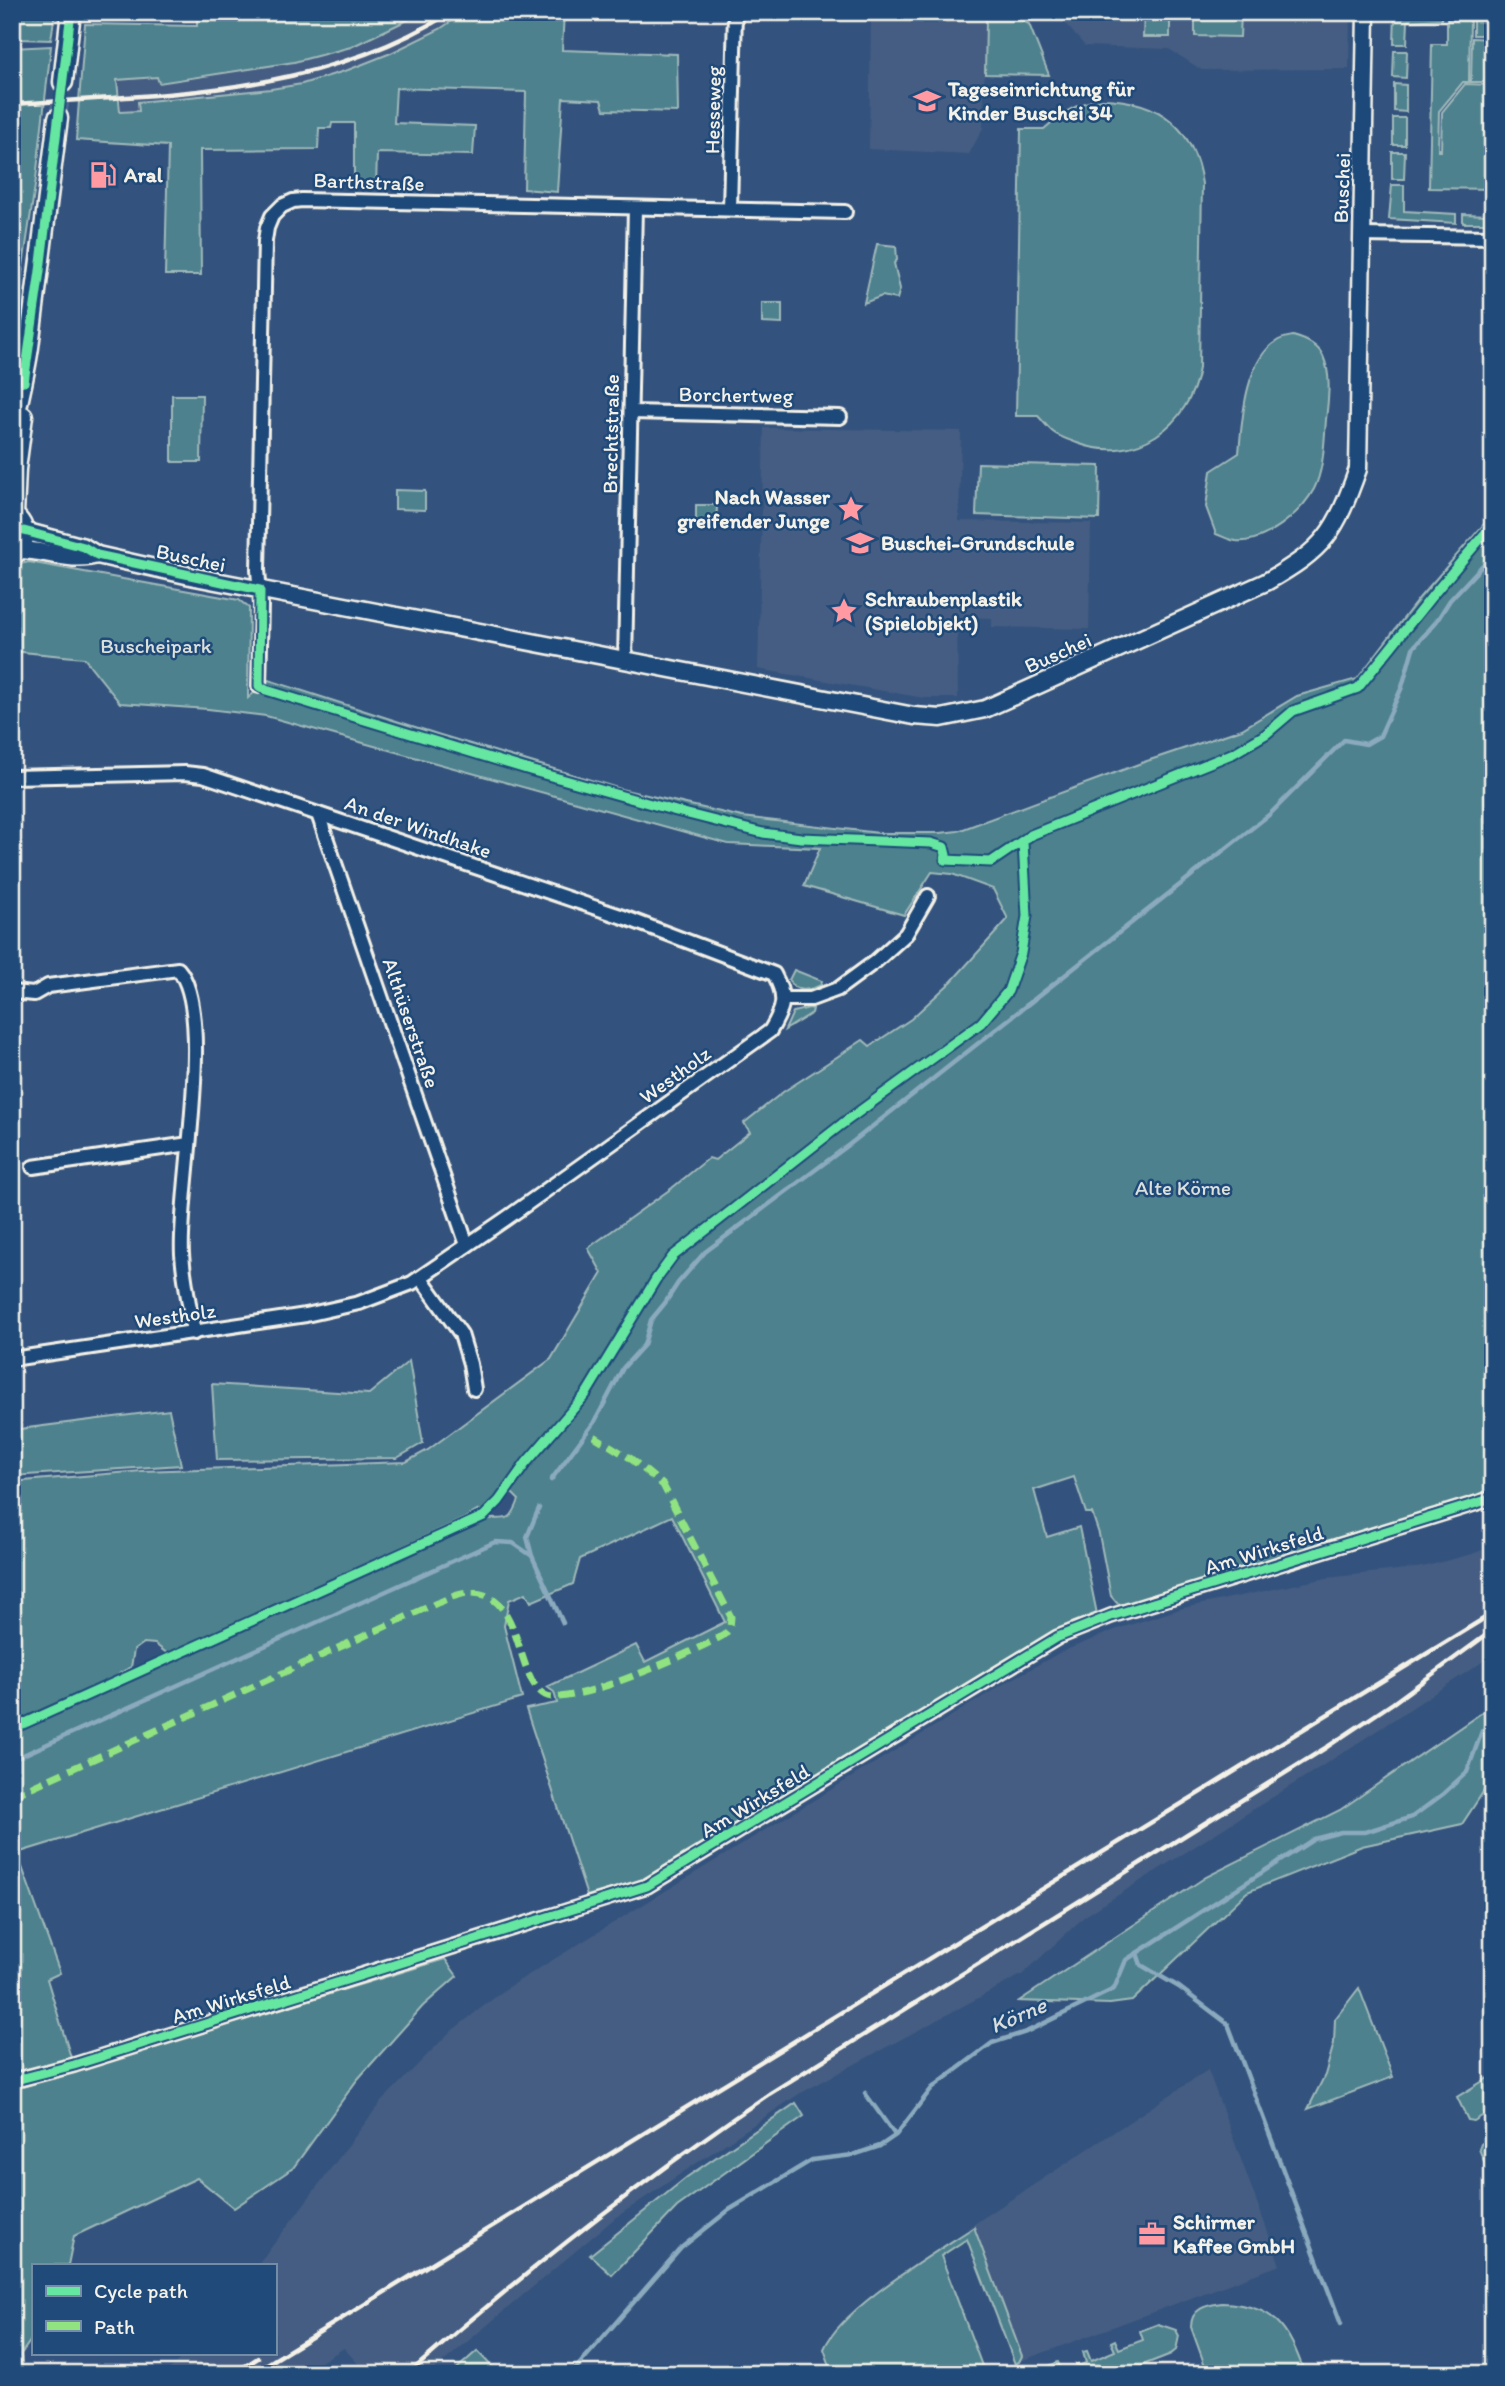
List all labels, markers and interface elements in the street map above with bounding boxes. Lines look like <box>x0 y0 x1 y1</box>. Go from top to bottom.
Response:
street label: Hesseweg <box>699 65 726 154</box>
place label: Tageseinrichtung für Kinder Buschei 34 <box>947 76 1135 125</box>
school or university icon: Tageseinrichtung für Kinder Buschei 34 <box>912 86 942 116</box>
street label: Buschei <box>1328 152 1355 224</box>
fuel station icon: Aral <box>88 160 118 190</box>
place label: Aral <box>123 162 164 187</box>
street label: Barthstraße <box>313 167 425 196</box>
street label: Brechtstraße <box>597 374 624 494</box>
street label: Borchertweg <box>678 381 794 408</box>
place label: Nach Wasser greifender Junge <box>677 484 831 534</box>
place icon: Nach Wasser greifender Junge <box>836 494 866 524</box>
school or university icon: Buschei-Grundschule <box>845 528 875 558</box>
place label: Buschei-Grundschule <box>881 530 1075 555</box>
street label: Buschei <box>154 538 228 577</box>
place label: Schraubenplastik (Spielobjekt) <box>865 586 1023 636</box>
place icon: Schraubenplastik (Spielobjekt) <box>829 596 859 626</box>
street label: Buschei <box>1020 627 1095 678</box>
park label: Buscheipark <box>100 633 212 658</box>
street label: An der Windhake <box>342 790 495 863</box>
street label: Althüserstraße <box>378 955 445 1091</box>
street label: Westholz <box>634 1040 715 1109</box>
park label: Alte Körne <box>1135 1175 1231 1200</box>
street label: Westholz <box>133 1297 218 1334</box>
street label: Am Wirksfeld <box>1202 1520 1327 1579</box>
street label: Am Wirksfeld <box>696 1758 814 1843</box>
street label: Am Wirksfeld <box>169 1969 294 2028</box>
water label: Körne <box>985 1990 1051 2039</box>
place label: Schirmer Kaffee GmbH <box>1173 2209 1295 2258</box>
office icon: Schirmer Kaffee GmbH <box>1137 2219 1167 2249</box>
legend <box>32 2264 276 2354</box>
text: Cycle path <box>94 2278 188 2303</box>
text: Path <box>94 2314 135 2339</box>

